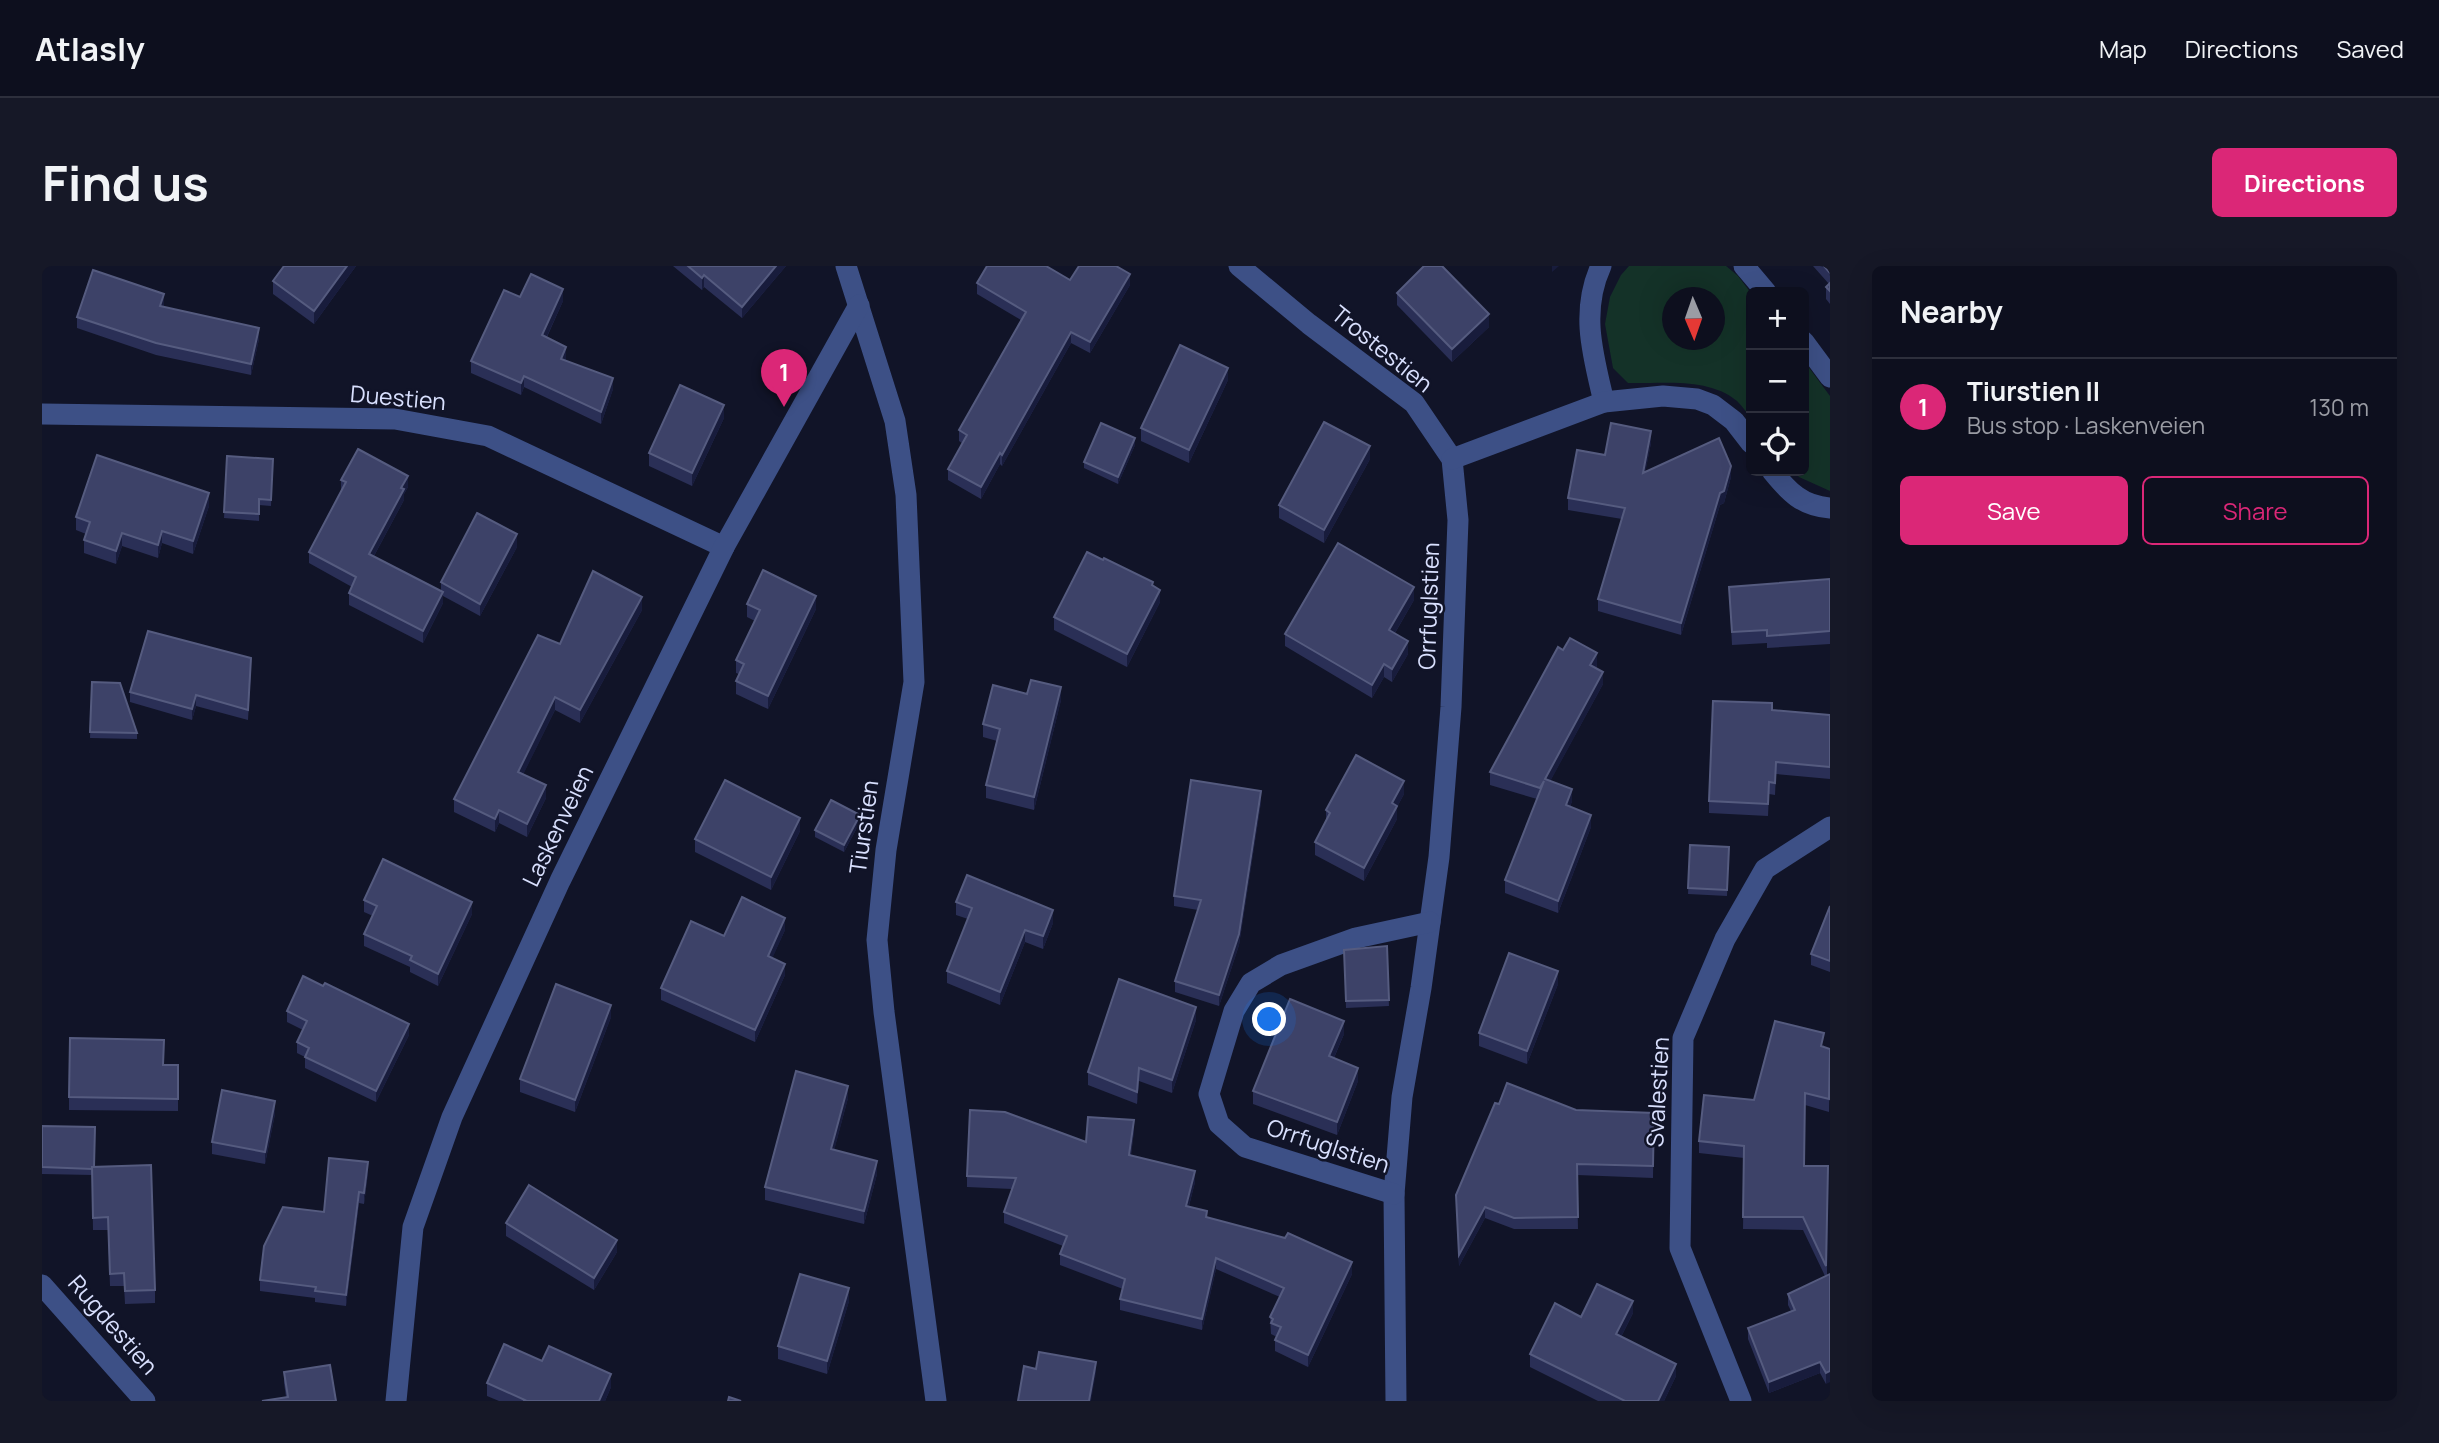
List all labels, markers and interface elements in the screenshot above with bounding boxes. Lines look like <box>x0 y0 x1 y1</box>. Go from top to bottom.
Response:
text: Atlasly <box>35 26 145 71</box>
text: Map <box>2099 32 2147 65</box>
text: Directions <box>2185 32 2298 65</box>
text: Saved <box>2336 32 2404 65</box>
button: Directions <box>2212 148 2397 217</box>
text: Find us <box>42 149 209 216</box>
north arrow <box>1662 287 1725 350</box>
map controls <box>1746 287 1809 476</box>
button: + <box>1746 287 1809 350</box>
text: Nearby <box>1900 291 2003 332</box>
street label: Trostestien <box>1325 297 1440 399</box>
pin: 1 <box>761 349 807 407</box>
button: − <box>1746 350 1809 413</box>
text: Tiurstien II <box>1967 373 2100 409</box>
street label: Duestien <box>349 377 447 417</box>
text: 1 <box>1918 391 1928 423</box>
text: 130 m <box>2309 391 2369 423</box>
text: Bus stop · Laskenveien <box>1967 409 2205 441</box>
button: locate <box>1746 413 1809 476</box>
button: Save <box>1900 476 2128 545</box>
button: Share <box>2142 476 2369 545</box>
street label: Orrfuglstien <box>1410 542 1446 670</box>
street label: Laskenveien <box>514 760 600 892</box>
street label: Tiurstien <box>841 778 885 876</box>
your location <box>1252 1002 1286 1036</box>
street label: Svalestien <box>1638 1036 1676 1148</box>
street label: Orrfuglstien <box>1263 1110 1394 1180</box>
street label: Rugdestien <box>62 1268 166 1381</box>

